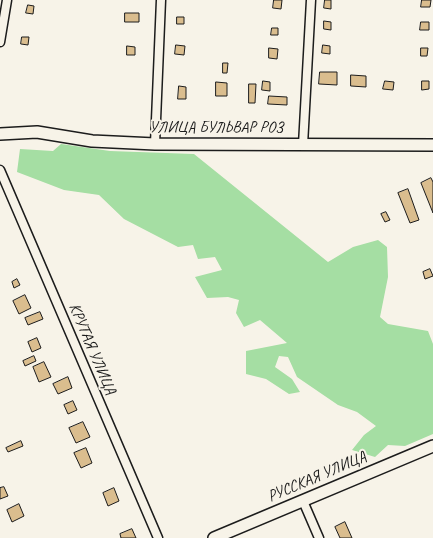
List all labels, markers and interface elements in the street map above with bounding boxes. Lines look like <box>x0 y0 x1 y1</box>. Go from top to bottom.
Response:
street label: УЛИЦА БУЛЬВАР РОЗ <box>149 118 283 138</box>
street label: КРУТАЯ УЛИЦА <box>64 300 120 398</box>
street label: РУССКАЯ УЛИЦА <box>265 448 369 506</box>

